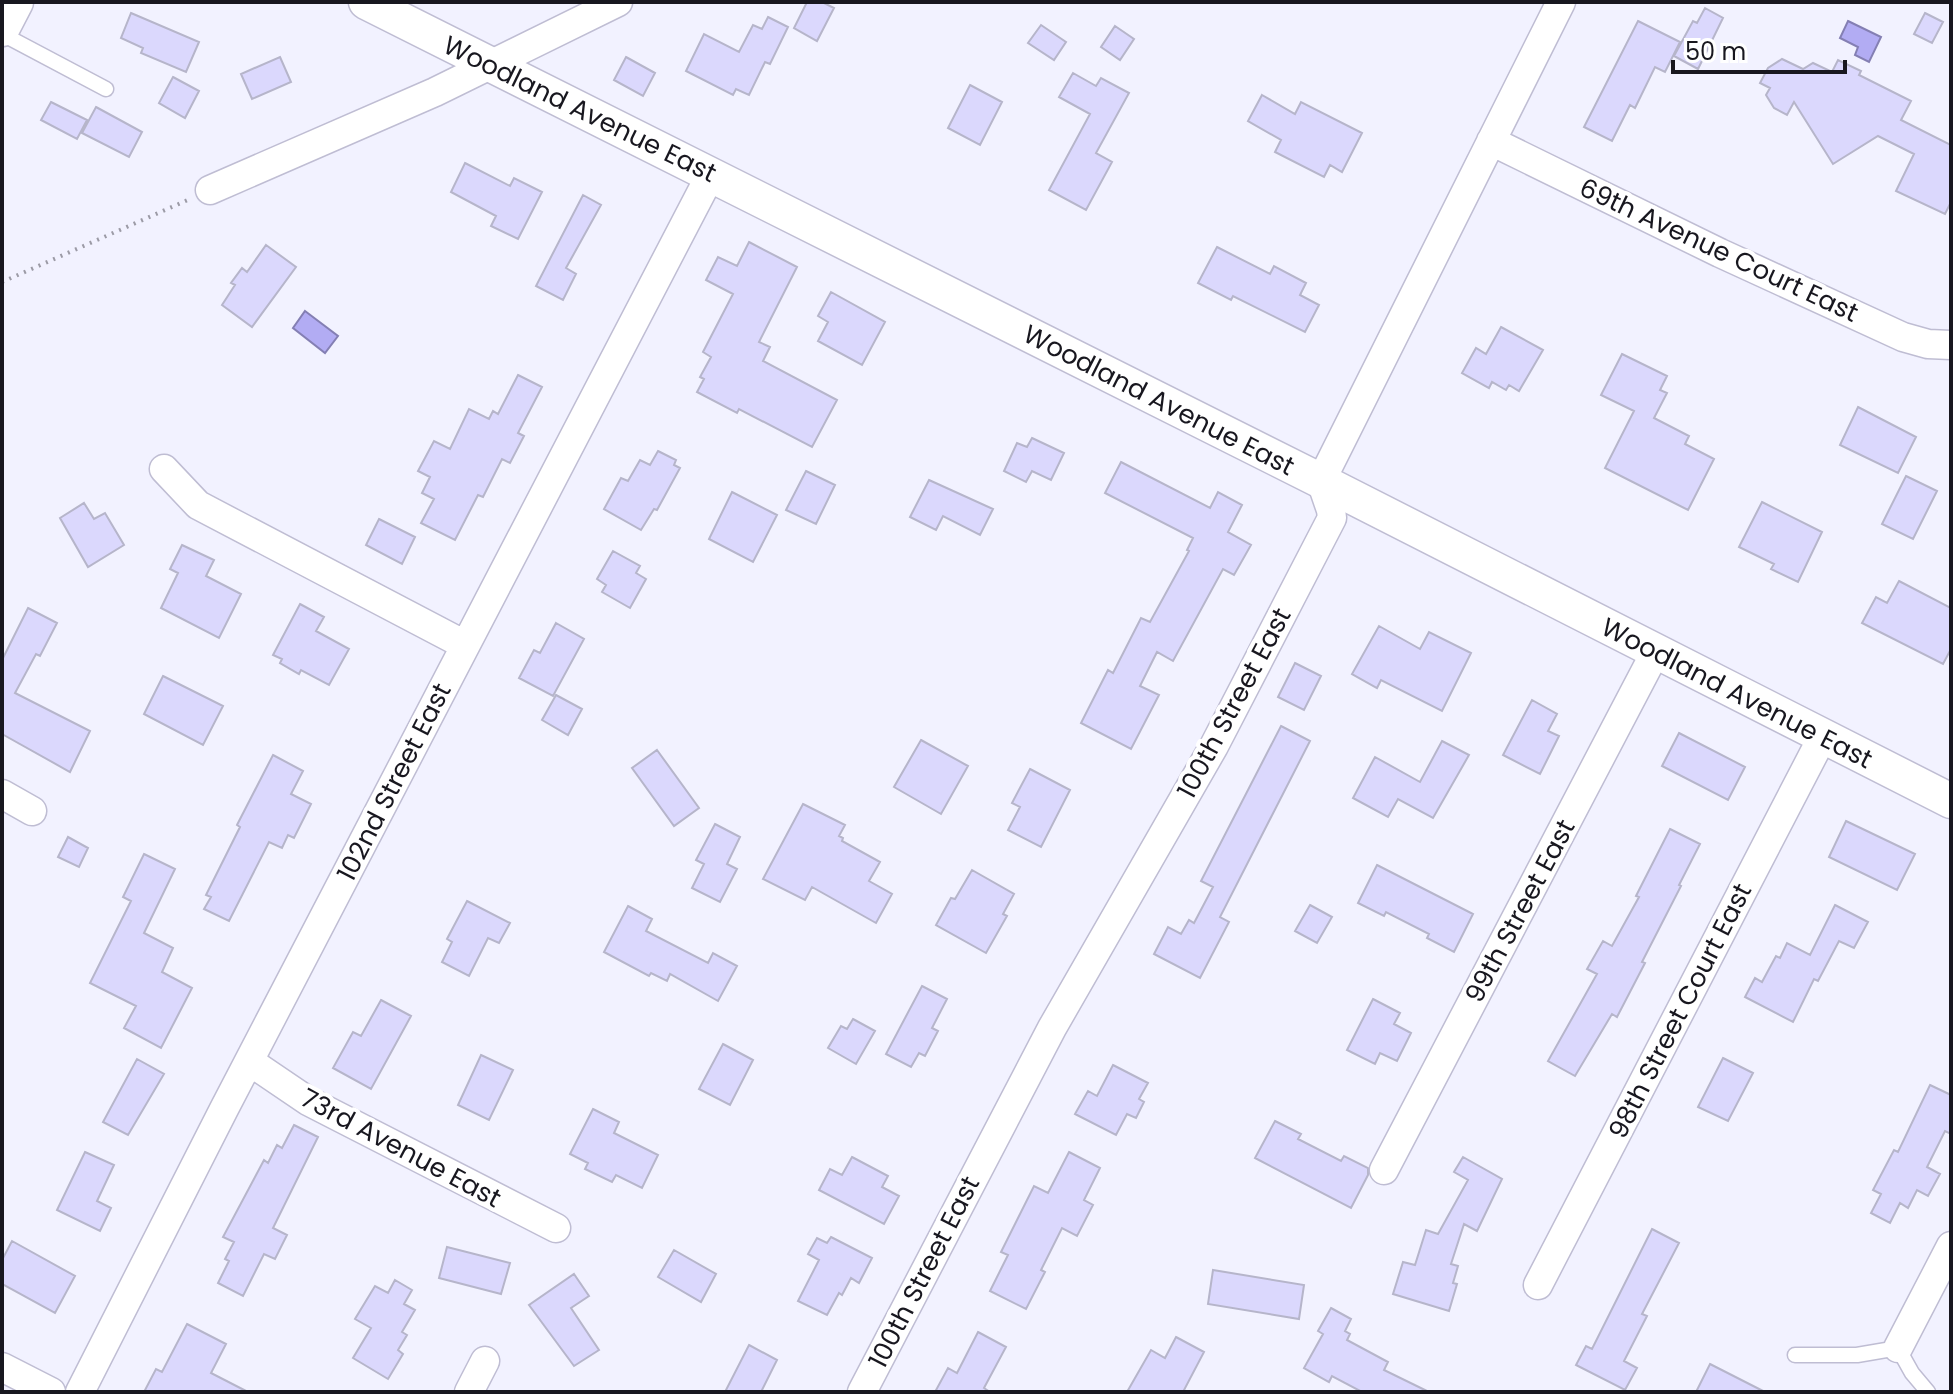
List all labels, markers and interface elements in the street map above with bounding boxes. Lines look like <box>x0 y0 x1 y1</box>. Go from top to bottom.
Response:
scale bar <box>1673 24 1845 74</box>
street label: Woodland Avenue East <box>437 27 723 191</box>
text: 50 m <box>1685 35 1746 68</box>
street label: 69th Avenue Court East <box>1574 169 1864 331</box>
street label: Woodland Avenue East <box>1017 316 1301 484</box>
street label: 100th Street East <box>1169 601 1299 805</box>
street label: Woodland Avenue East <box>1595 609 1879 777</box>
street label: 102nd Street East <box>329 677 459 887</box>
street label: 99th Street East <box>1456 813 1584 1009</box>
street label: 98th Street Court East <box>1600 877 1760 1145</box>
street label: 73rd Avenue East <box>294 1080 508 1216</box>
street label: 100th Street East <box>860 1170 988 1374</box>

